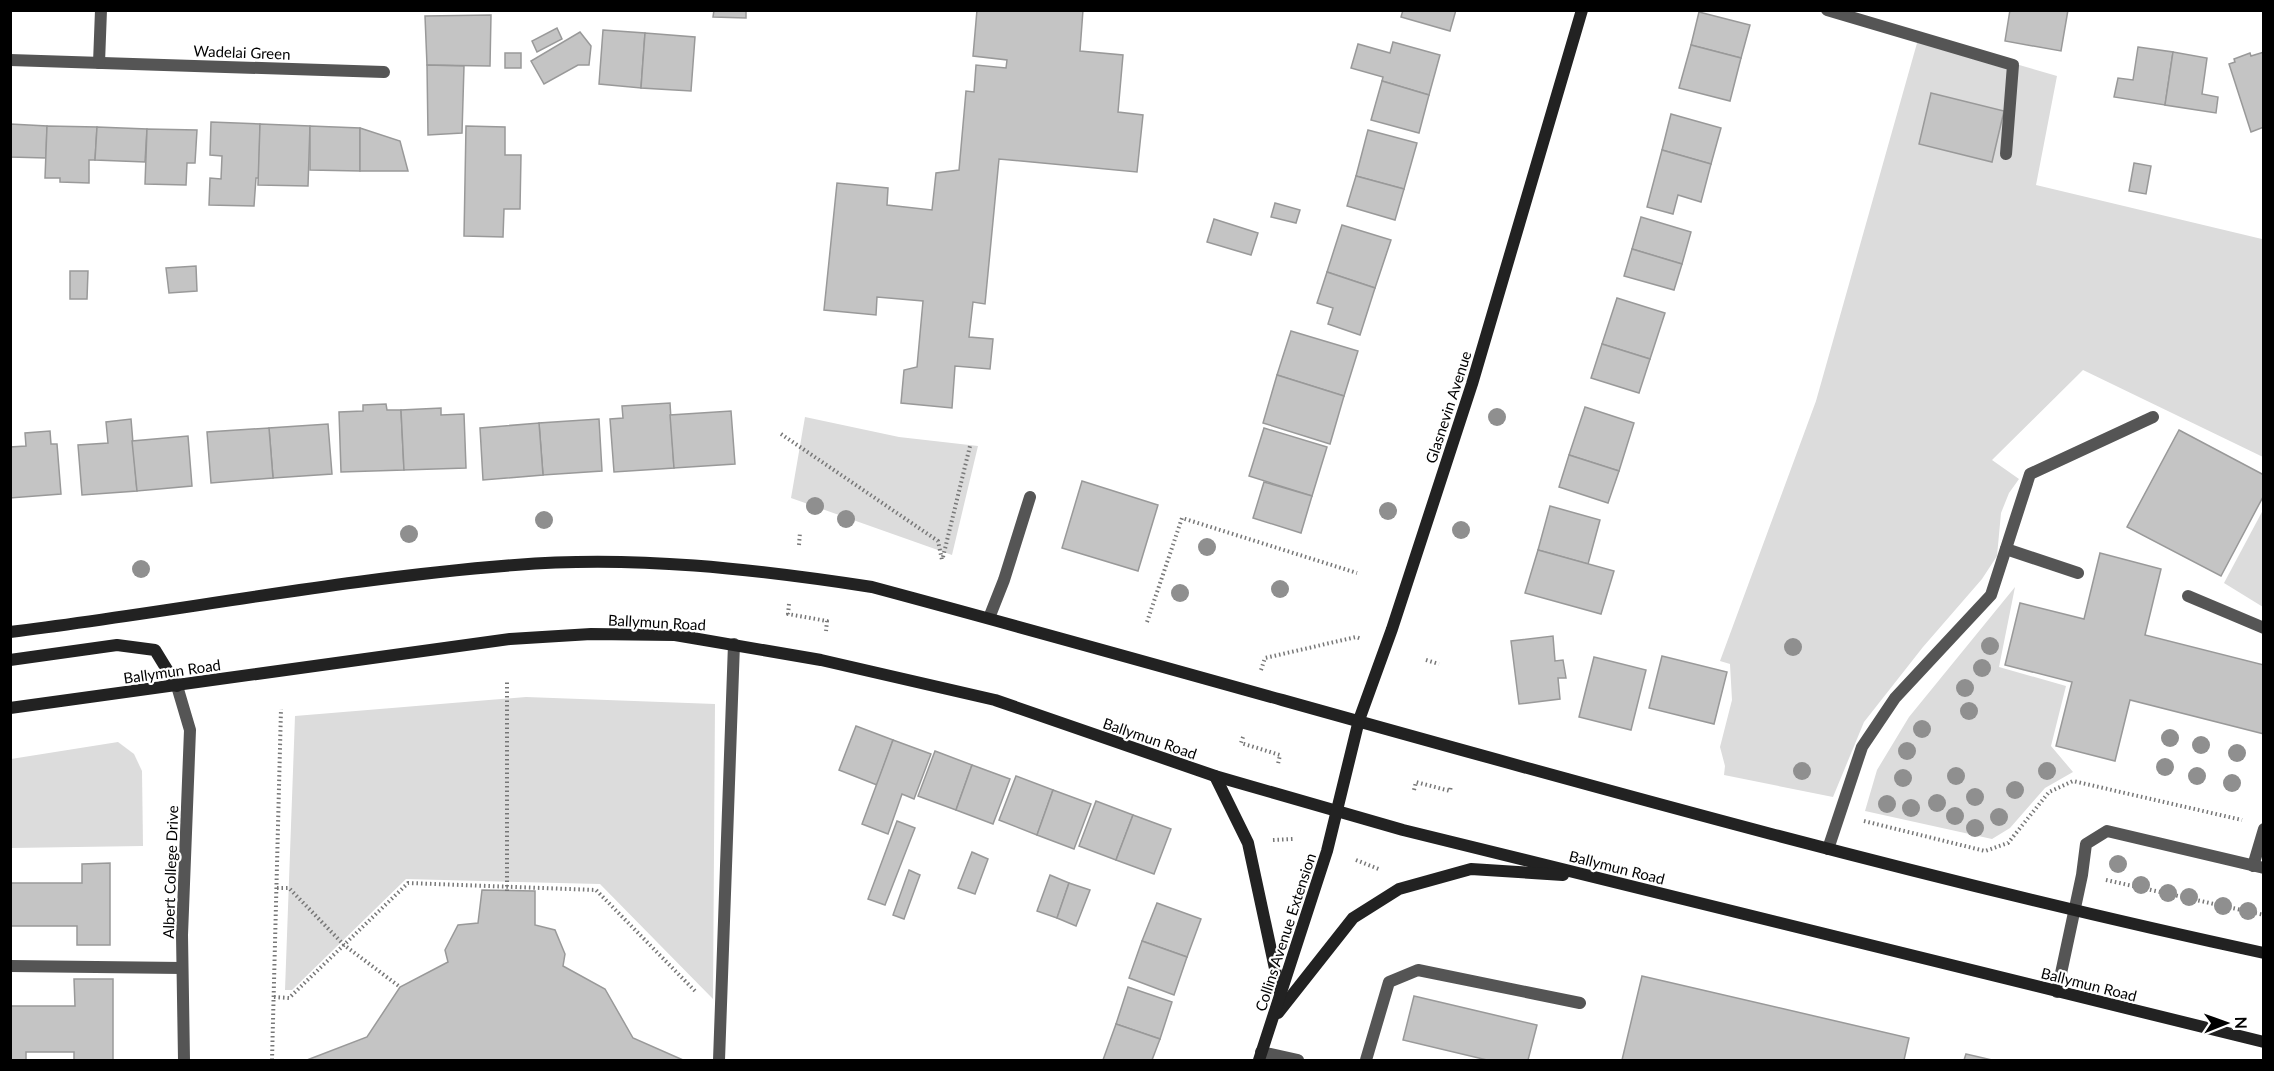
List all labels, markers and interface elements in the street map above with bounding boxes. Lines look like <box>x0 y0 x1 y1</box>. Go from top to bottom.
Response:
street label: Wadelai Green <box>193 41 291 63</box>
street label: Glasnevin Avenue <box>1421 348 1475 466</box>
street label: Ballymun Road <box>608 610 706 634</box>
street label: Ballymun Road <box>122 655 222 687</box>
street label: Ballymun Road <box>1101 714 1199 762</box>
street label: Albert College Drive <box>159 805 181 939</box>
street label: Ballymun Road <box>1567 846 1667 888</box>
street label: Collins Avenue Extension <box>1251 851 1319 1013</box>
street label: Ballymun Road <box>2039 963 2139 1005</box>
north arrow <box>2196 993 2256 1053</box>
text: N <box>2232 1016 2251 1029</box>

